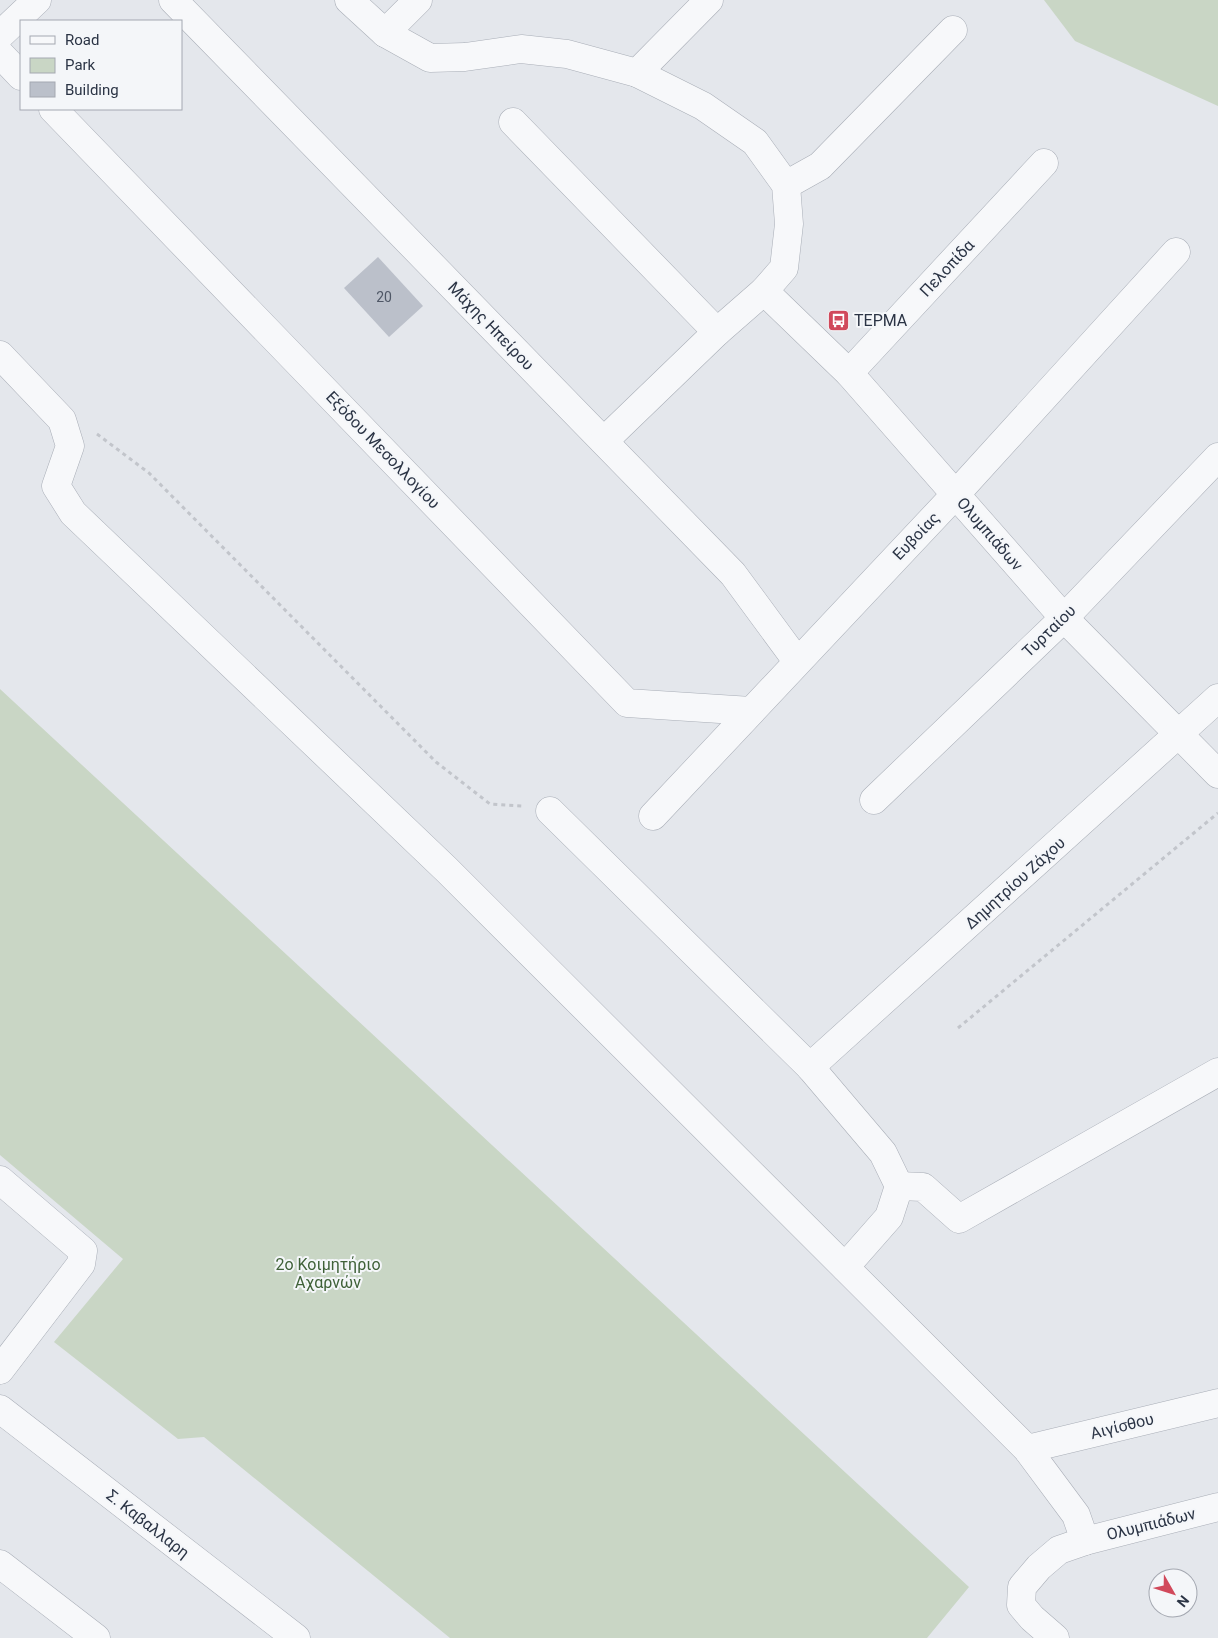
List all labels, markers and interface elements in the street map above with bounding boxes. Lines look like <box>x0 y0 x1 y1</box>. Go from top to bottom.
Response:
legend <box>20 20 182 110</box>
text: Road <box>65 31 99 49</box>
text: Park <box>65 56 96 74</box>
text: Building <box>65 81 119 99</box>
street label: Πελοπίδα <box>916 236 978 300</box>
street label: Μάχης Ηπείρου <box>444 278 538 374</box>
house number: 20 <box>376 289 392 305</box>
bus stop icon: ΤΕΡΜΑ <box>826 308 850 332</box>
place label: ΤΕΡΜΑ <box>854 311 908 330</box>
street label: Εξόδου Μεσολλογίου <box>322 387 444 513</box>
street label: Ολυμπιάδων <box>953 493 1027 575</box>
street label: Ευβοίας <box>889 508 943 564</box>
street label: Τυρταίου <box>1018 601 1080 661</box>
street label: Δημητρίου Ζάχου <box>961 833 1069 933</box>
park label: 2ο Κοιμητήριο Αχαρνών <box>275 1255 381 1292</box>
street label: Αιγίσθου <box>1088 1409 1156 1443</box>
street label: Σ. Καβαλλαρη <box>103 1486 193 1562</box>
street label: Ολυμπιάδων <box>1105 1504 1198 1544</box>
north arrow <box>1148 1568 1198 1618</box>
text: N <box>1174 1592 1192 1610</box>

